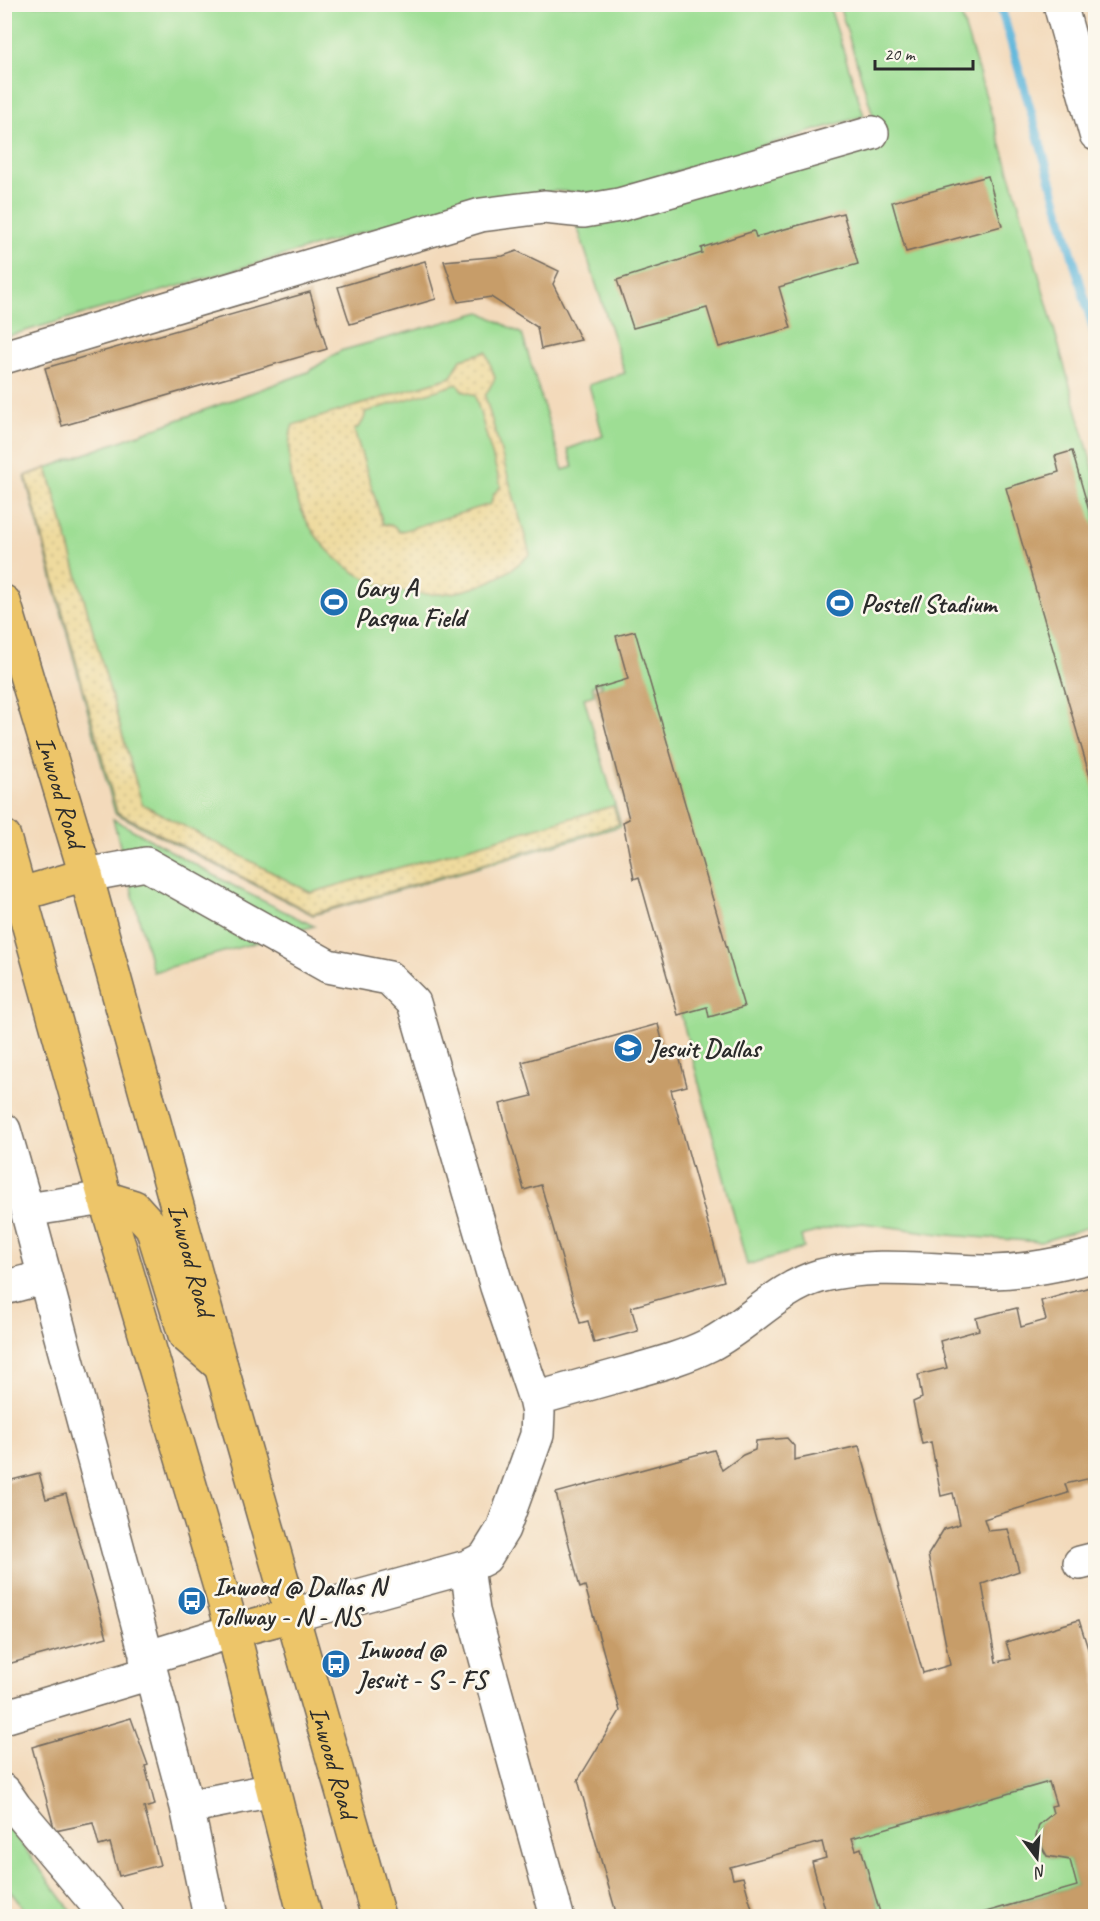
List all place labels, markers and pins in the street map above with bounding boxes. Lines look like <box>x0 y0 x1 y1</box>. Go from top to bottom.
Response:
place label: Gary A Pasqua Field <box>355 571 469 634</box>
sports icon: Gary A Pasqua Field <box>318 586 350 618</box>
sports icon: Postell Stadium <box>824 587 856 619</box>
place label: Postell Stadium <box>861 587 998 620</box>
school or university icon: Jesuit Dallas <box>612 1032 644 1064</box>
place label: Jesuit Dallas <box>647 1032 763 1065</box>
place label: Inwood @ Dallas N Tollway - N - NS <box>213 1570 390 1633</box>
bus stop icon: Inwood @ Dallas N Tollway - N - NS <box>176 1585 208 1617</box>
place label: Inwood @ Jesuit - S - FS <box>355 1633 490 1696</box>
bus stop icon: Inwood @ Jesuit - S - FS <box>320 1648 352 1680</box>

